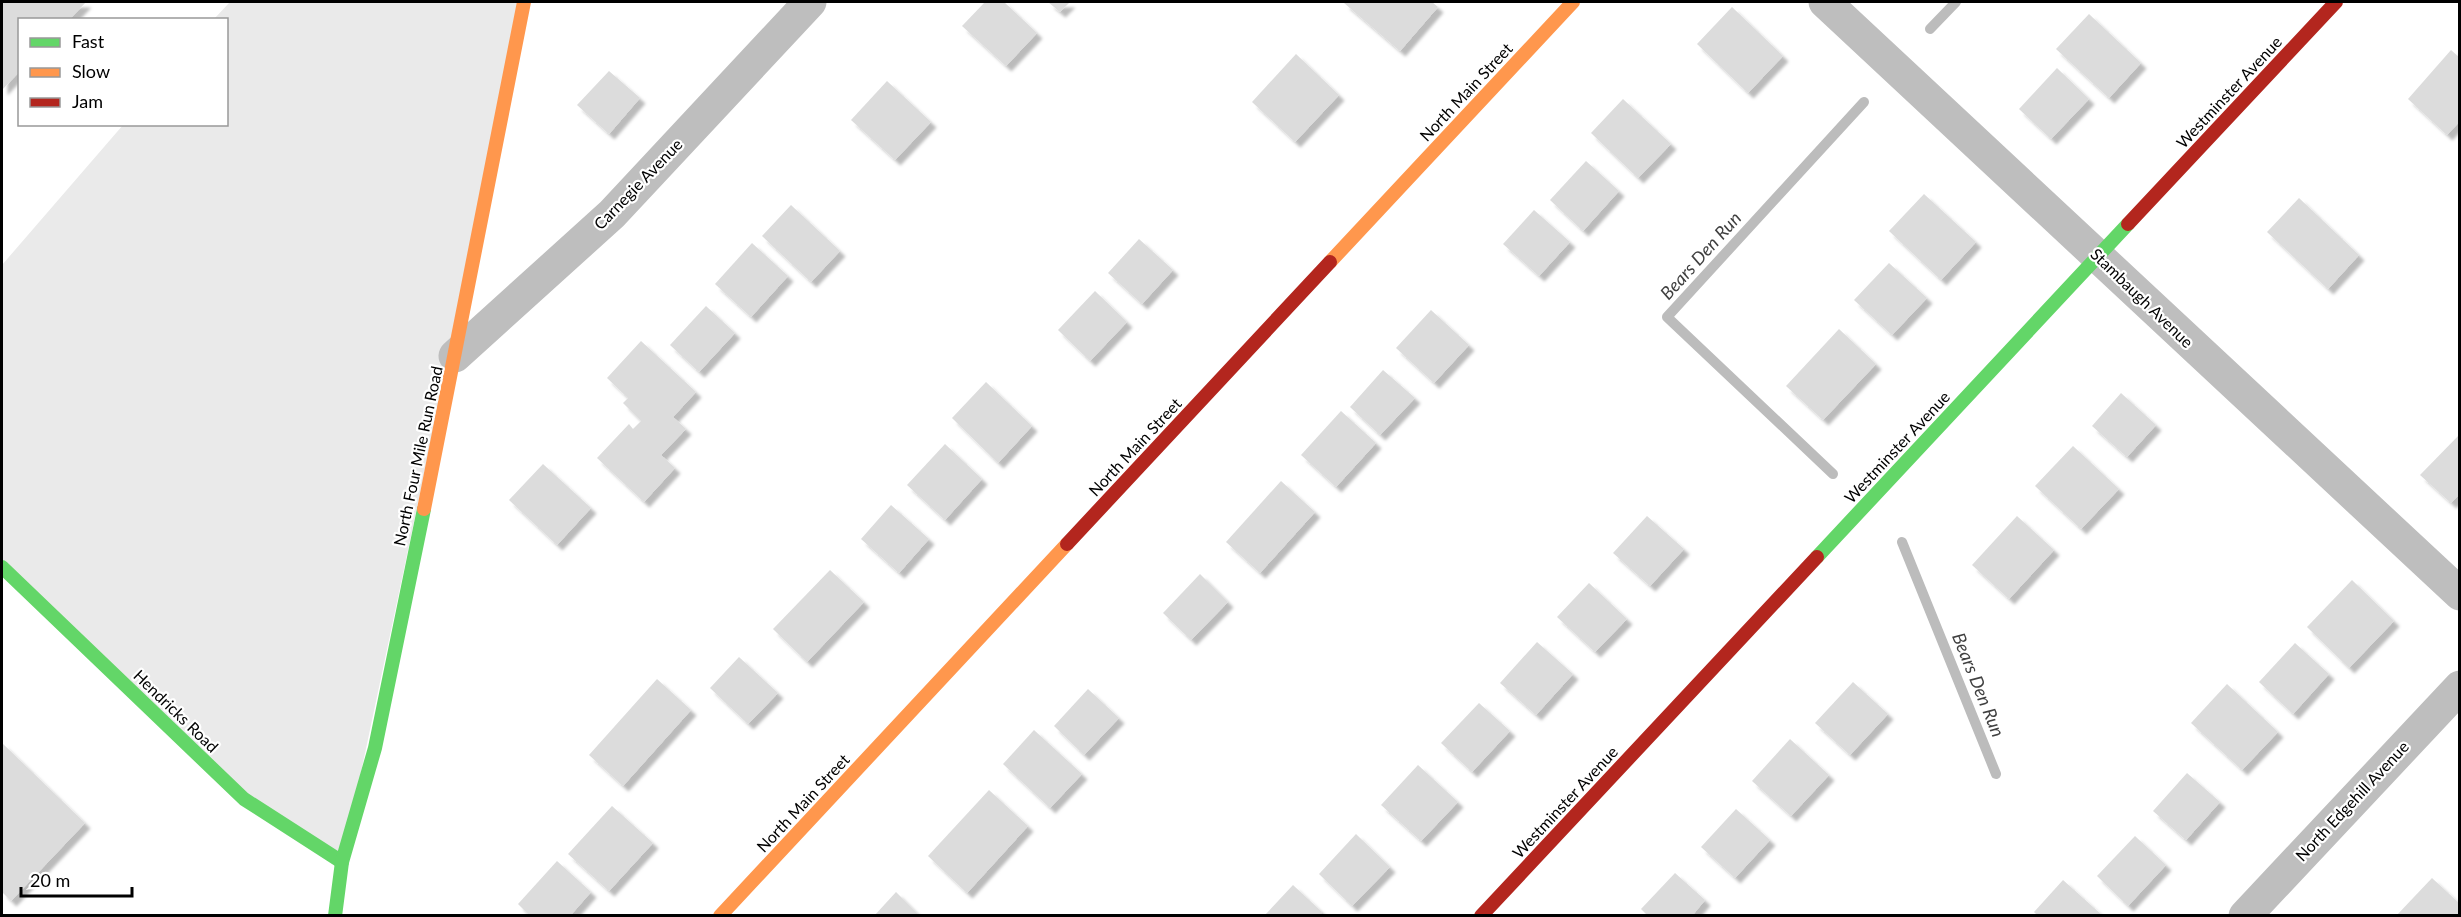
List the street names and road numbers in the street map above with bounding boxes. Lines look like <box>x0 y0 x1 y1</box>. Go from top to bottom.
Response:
street label: Westminster Avenue <box>2172 32 2285 151</box>
street label: North Main Street <box>1415 38 1516 145</box>
street label: Carnegie Avenue <box>589 134 686 233</box>
street label: Stambaugh Avenue <box>2087 244 2197 351</box>
street label: North Four Mile Run Road <box>389 364 446 548</box>
street label: Westminster Avenue <box>1840 387 1953 506</box>
street label: North Main Street <box>1084 393 1185 500</box>
street label: Hendricks Road <box>130 666 223 756</box>
street label: North Edgehill Avenue <box>2291 737 2412 865</box>
street label: Westminster Avenue <box>1508 742 1621 861</box>
street label: North Main Street <box>752 749 853 856</box>

